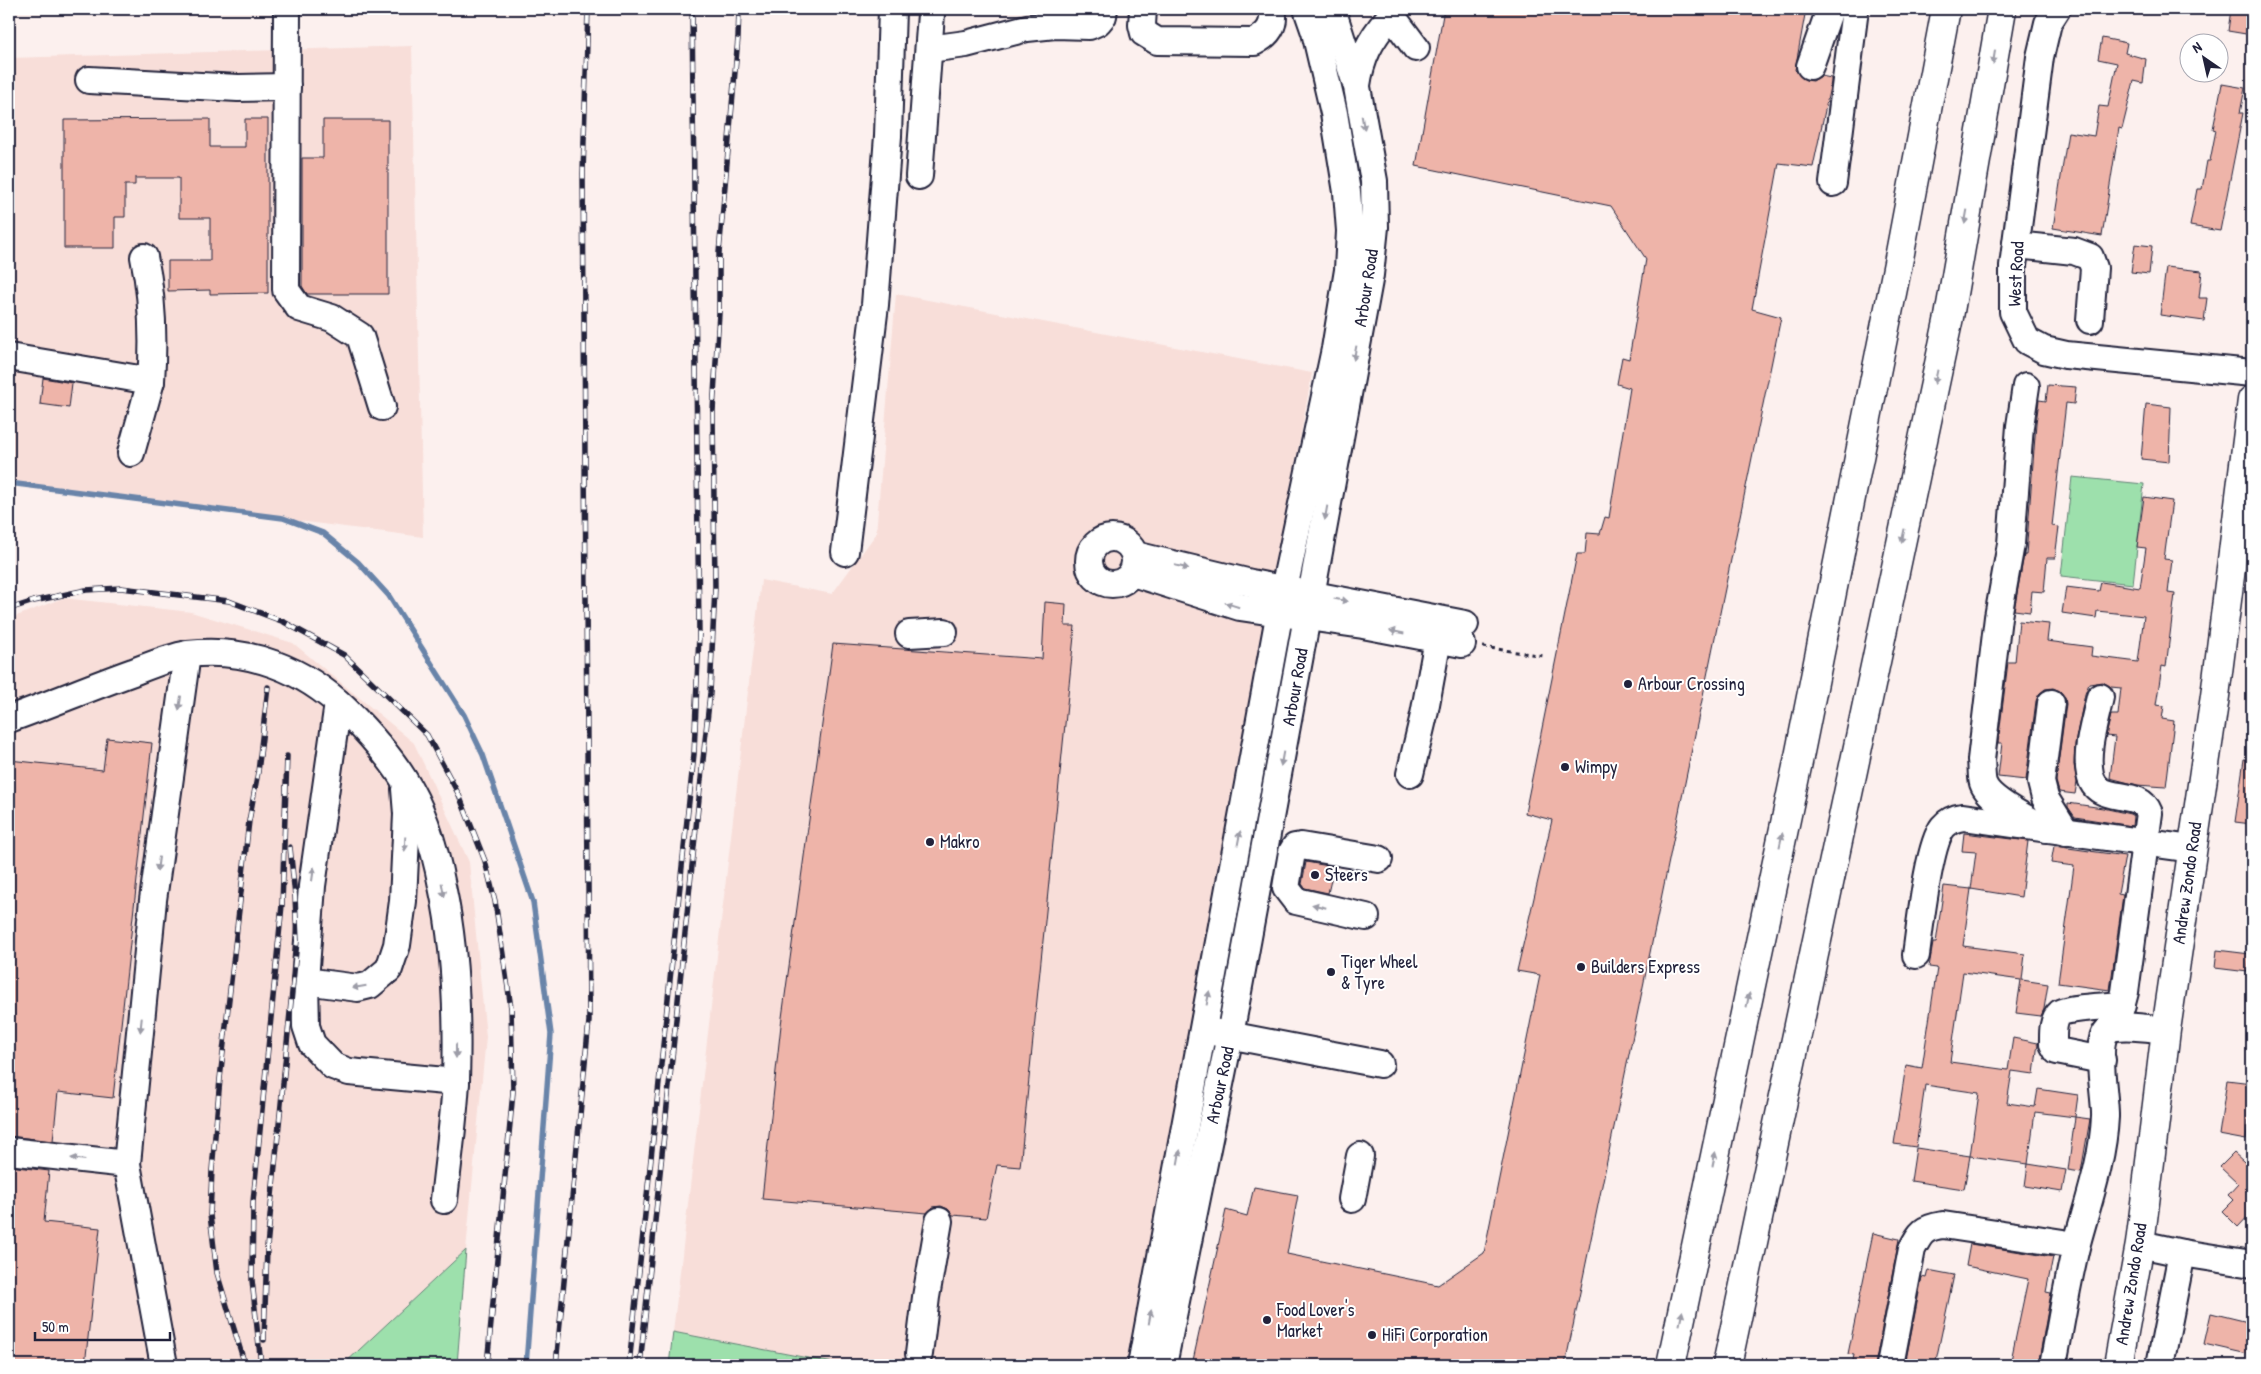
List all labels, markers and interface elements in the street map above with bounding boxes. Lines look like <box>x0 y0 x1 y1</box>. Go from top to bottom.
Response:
north arrow <box>2178 32 2228 82</box>
text: N <box>2188 37 2205 57</box>
one-way arrow <box>1990 49 1998 65</box>
one-way arrow <box>1360 115 1368 131</box>
one-way arrow <box>1962 209 1970 225</box>
street label: West Road <box>2001 241 2030 307</box>
street label: Arbour Road <box>1347 247 1384 328</box>
one-way arrow <box>1351 345 1359 361</box>
one-way arrow <box>1932 369 1940 385</box>
one-way arrow <box>1322 505 1330 521</box>
one-way arrow <box>1899 528 1907 543</box>
one-way arrow <box>1175 563 1190 571</box>
one-way arrow <box>1333 597 1349 605</box>
one-way arrow <box>1224 600 1239 608</box>
one-way arrow <box>1389 627 1405 635</box>
street label: Arbour Road <box>1275 646 1314 728</box>
place label: Arbour Crossing <box>1638 671 1745 696</box>
marker: Arbour Crossing <box>1622 678 1634 690</box>
one-way arrow <box>176 695 184 711</box>
one-way arrow <box>1278 751 1286 766</box>
place label: Wimpy <box>1575 754 1618 779</box>
marker: Wimpy <box>1559 761 1571 773</box>
street label: Andrew Zondo Road <box>2166 820 2207 946</box>
place label: Makro <box>940 829 979 854</box>
one-way arrow <box>1235 830 1243 846</box>
one-way arrow <box>1777 833 1785 848</box>
marker: Makro <box>924 836 936 848</box>
one-way arrow <box>401 837 409 853</box>
one-way arrow <box>154 856 162 872</box>
place label: Steers <box>1325 862 1368 887</box>
one-way arrow <box>309 866 317 882</box>
marker: Steers <box>1309 869 1321 881</box>
one-way arrow <box>439 882 447 897</box>
one-way arrow <box>1311 902 1326 910</box>
place label: Tiger Wheel & Tyre <box>1341 949 1418 995</box>
place label: Builders Express <box>1591 954 1700 979</box>
marker: Builders Express <box>1575 961 1587 973</box>
marker: Tiger Wheel & Tyre <box>1325 966 1337 978</box>
one-way arrow <box>350 983 366 991</box>
one-way arrow <box>1204 990 1212 1005</box>
one-way arrow <box>1744 991 1752 1007</box>
one-way arrow <box>136 1017 144 1033</box>
one-way arrow <box>452 1043 460 1059</box>
street label: Arbour Road <box>1199 1044 1240 1126</box>
one-way arrow <box>1175 1149 1183 1165</box>
one-way arrow <box>1710 1151 1718 1166</box>
one-way arrow <box>70 1155 86 1163</box>
street label: Andrew Zondo Road <box>2109 1221 2152 1347</box>
place label: Food Lover's Market <box>1276 1297 1355 1343</box>
scale bar <box>35 1309 170 1341</box>
one-way arrow <box>1146 1309 1154 1325</box>
one-way arrow <box>1677 1309 1685 1325</box>
marker: Food Lover's Market <box>1261 1314 1273 1326</box>
text: 50 m <box>42 1316 69 1337</box>
place label: HiFi Corporation <box>1382 1322 1488 1347</box>
marker: HiFi Corporation <box>1366 1329 1378 1341</box>

